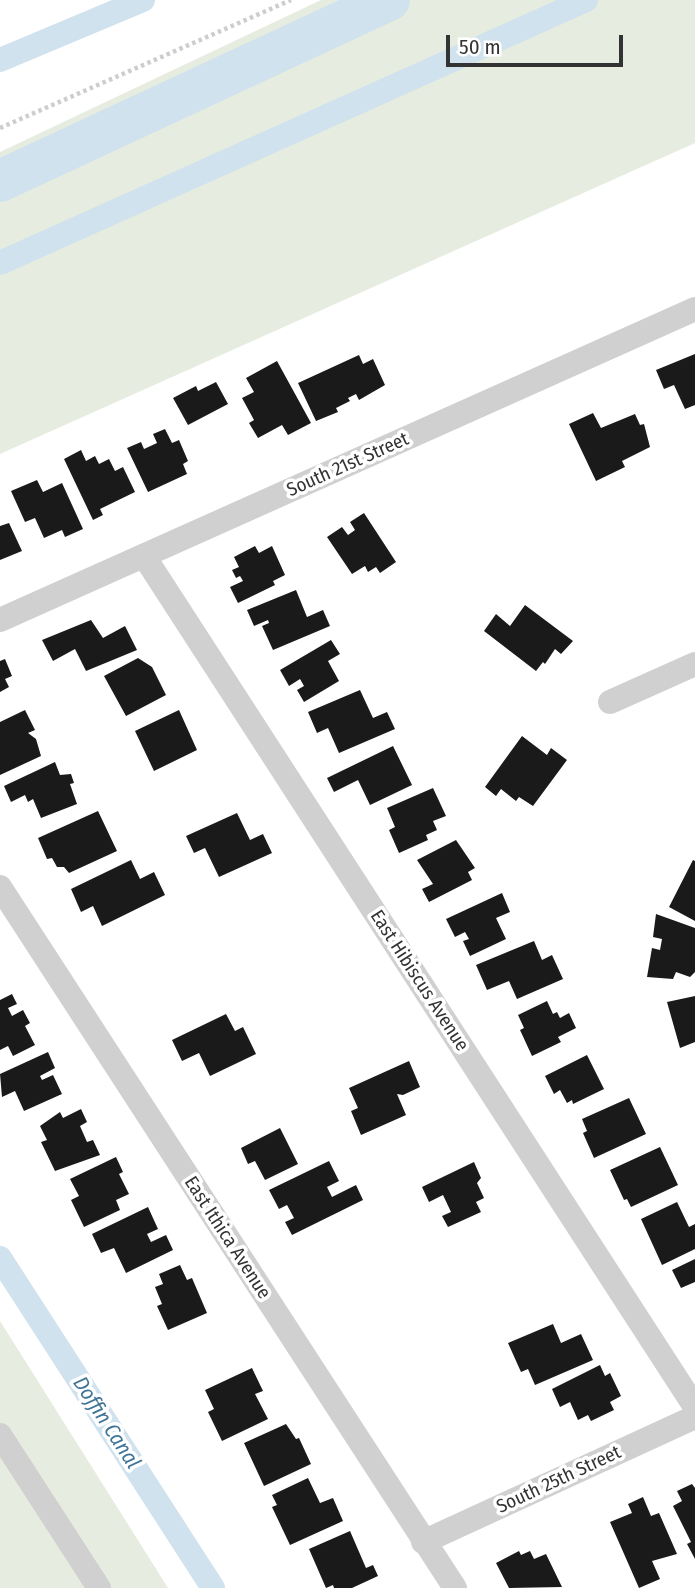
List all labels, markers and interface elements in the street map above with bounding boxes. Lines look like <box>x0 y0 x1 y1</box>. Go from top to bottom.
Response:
scale bar <box>450 21 627 65</box>
text: 50 m <box>459 34 501 60</box>
street label: South 21st Street <box>284 428 412 502</box>
street label: East Hibiscus Avenue <box>365 906 473 1056</box>
street label: East Ithica Avenue <box>179 1172 275 1304</box>
water label: Doffin Canal <box>67 1372 145 1474</box>
street label: South 25th Street <box>493 1441 625 1519</box>

